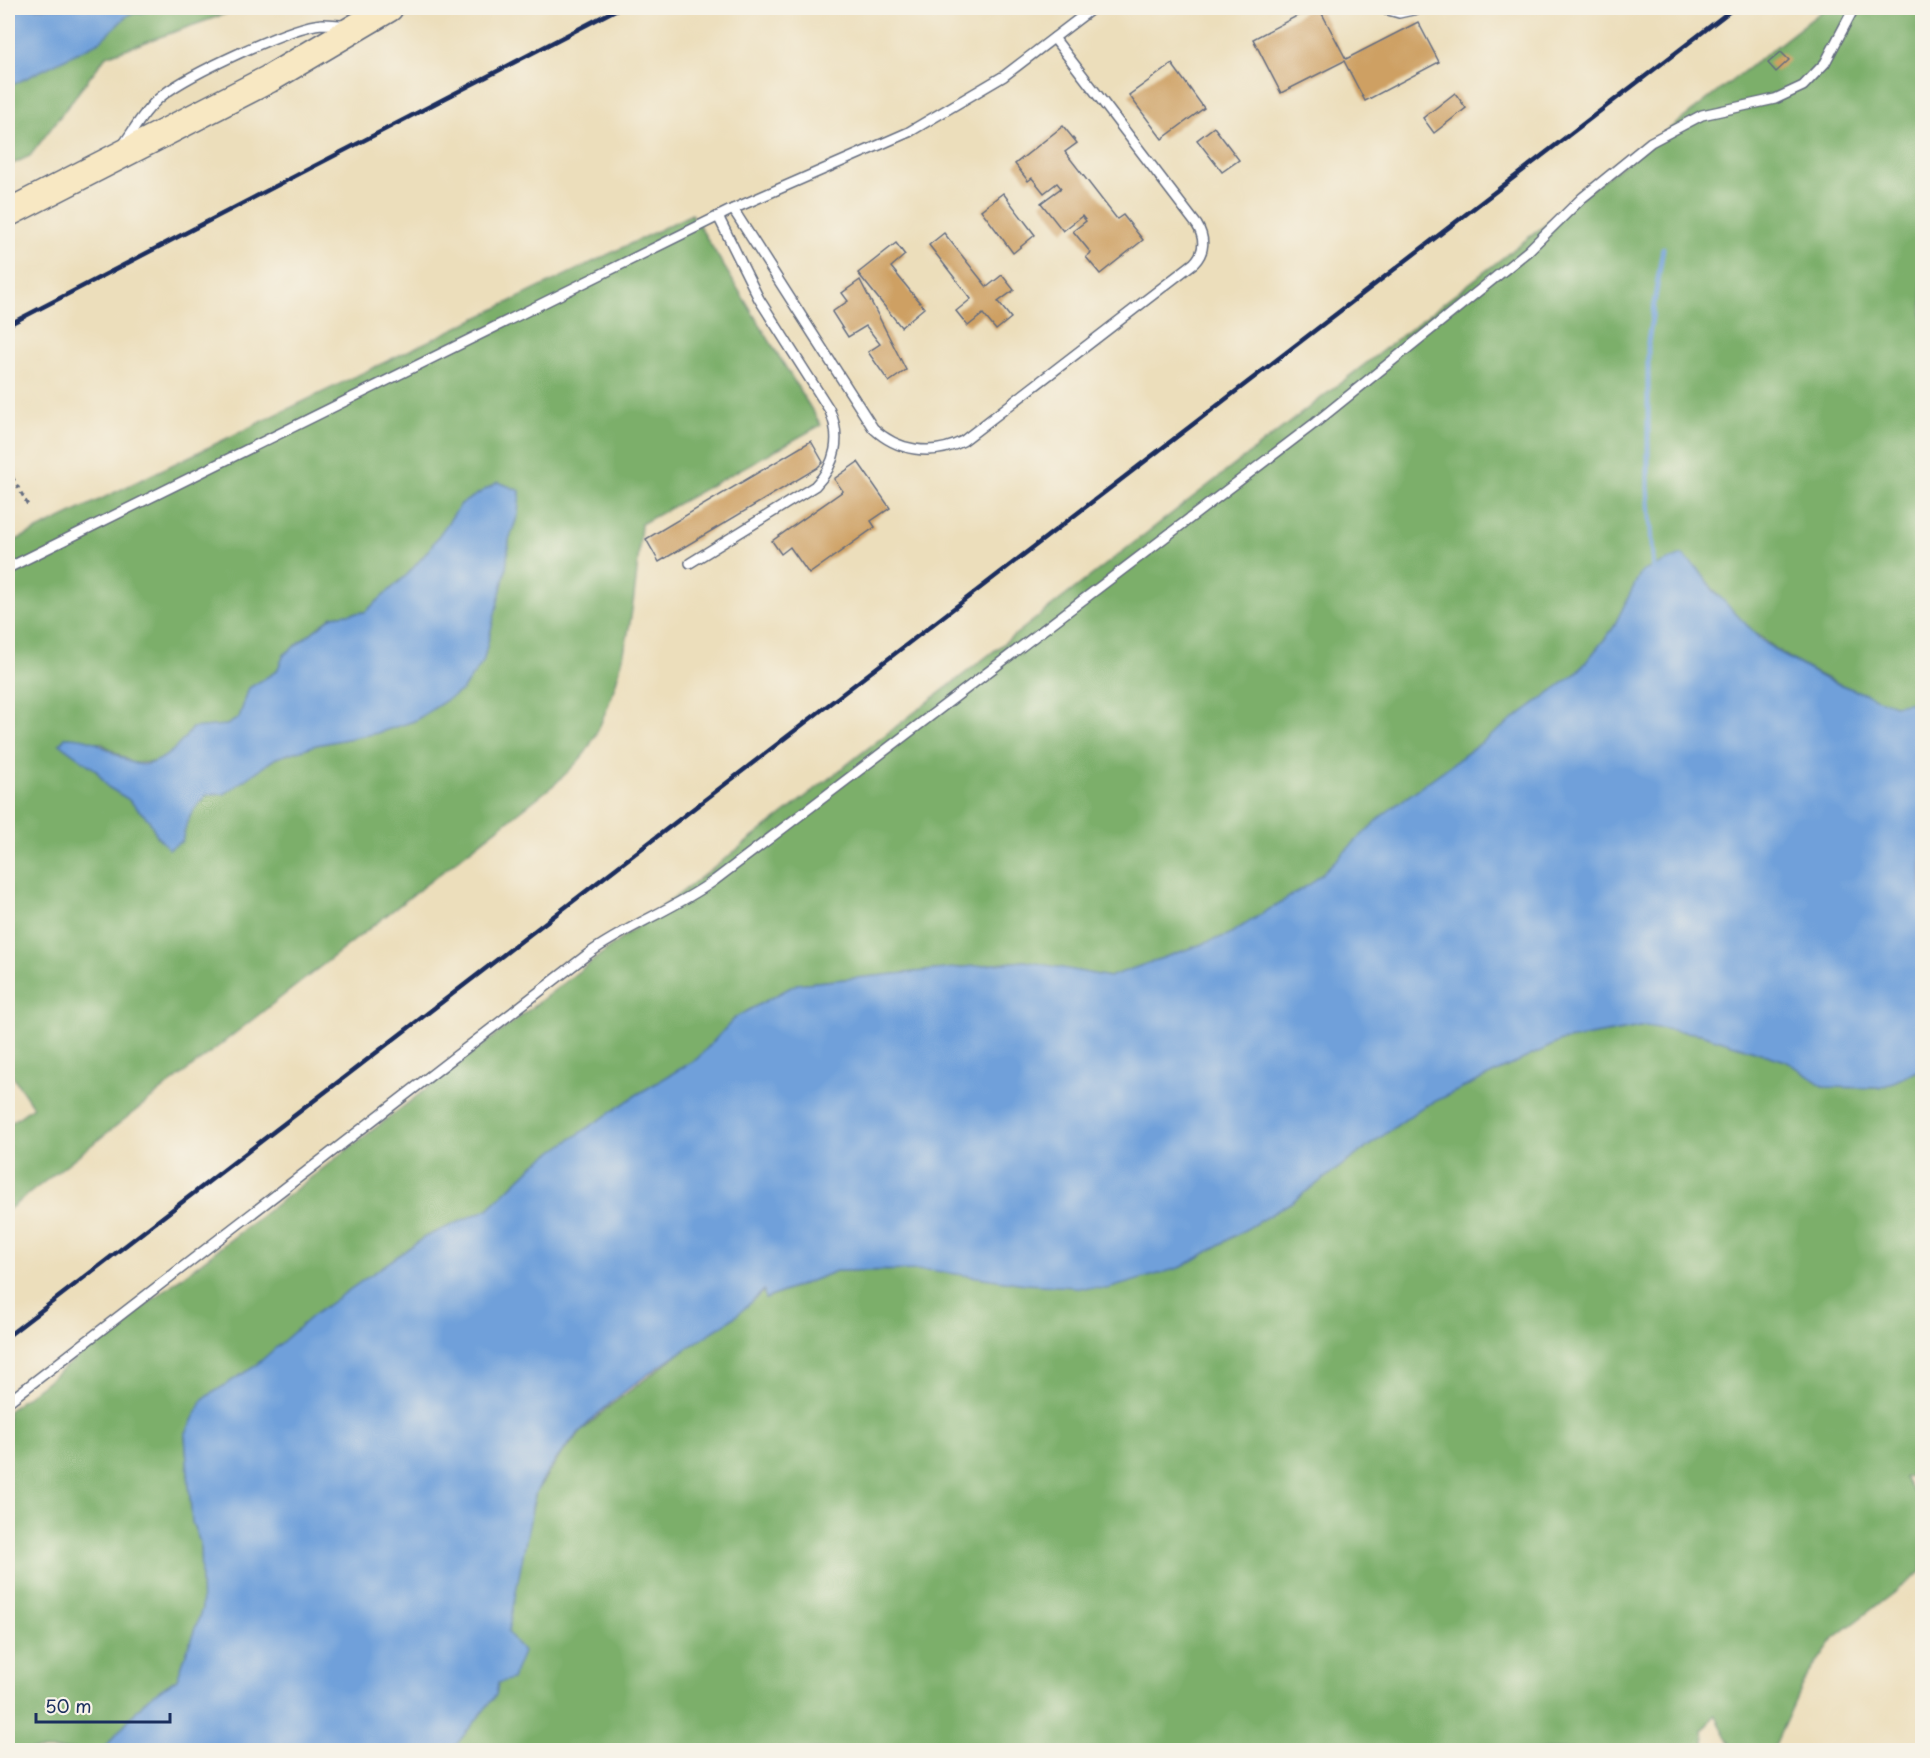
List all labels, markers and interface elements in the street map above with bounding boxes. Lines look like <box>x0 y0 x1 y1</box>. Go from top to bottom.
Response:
scale bar <box>36 1686 170 1724</box>
text: 50 m <box>45 1692 92 1719</box>

